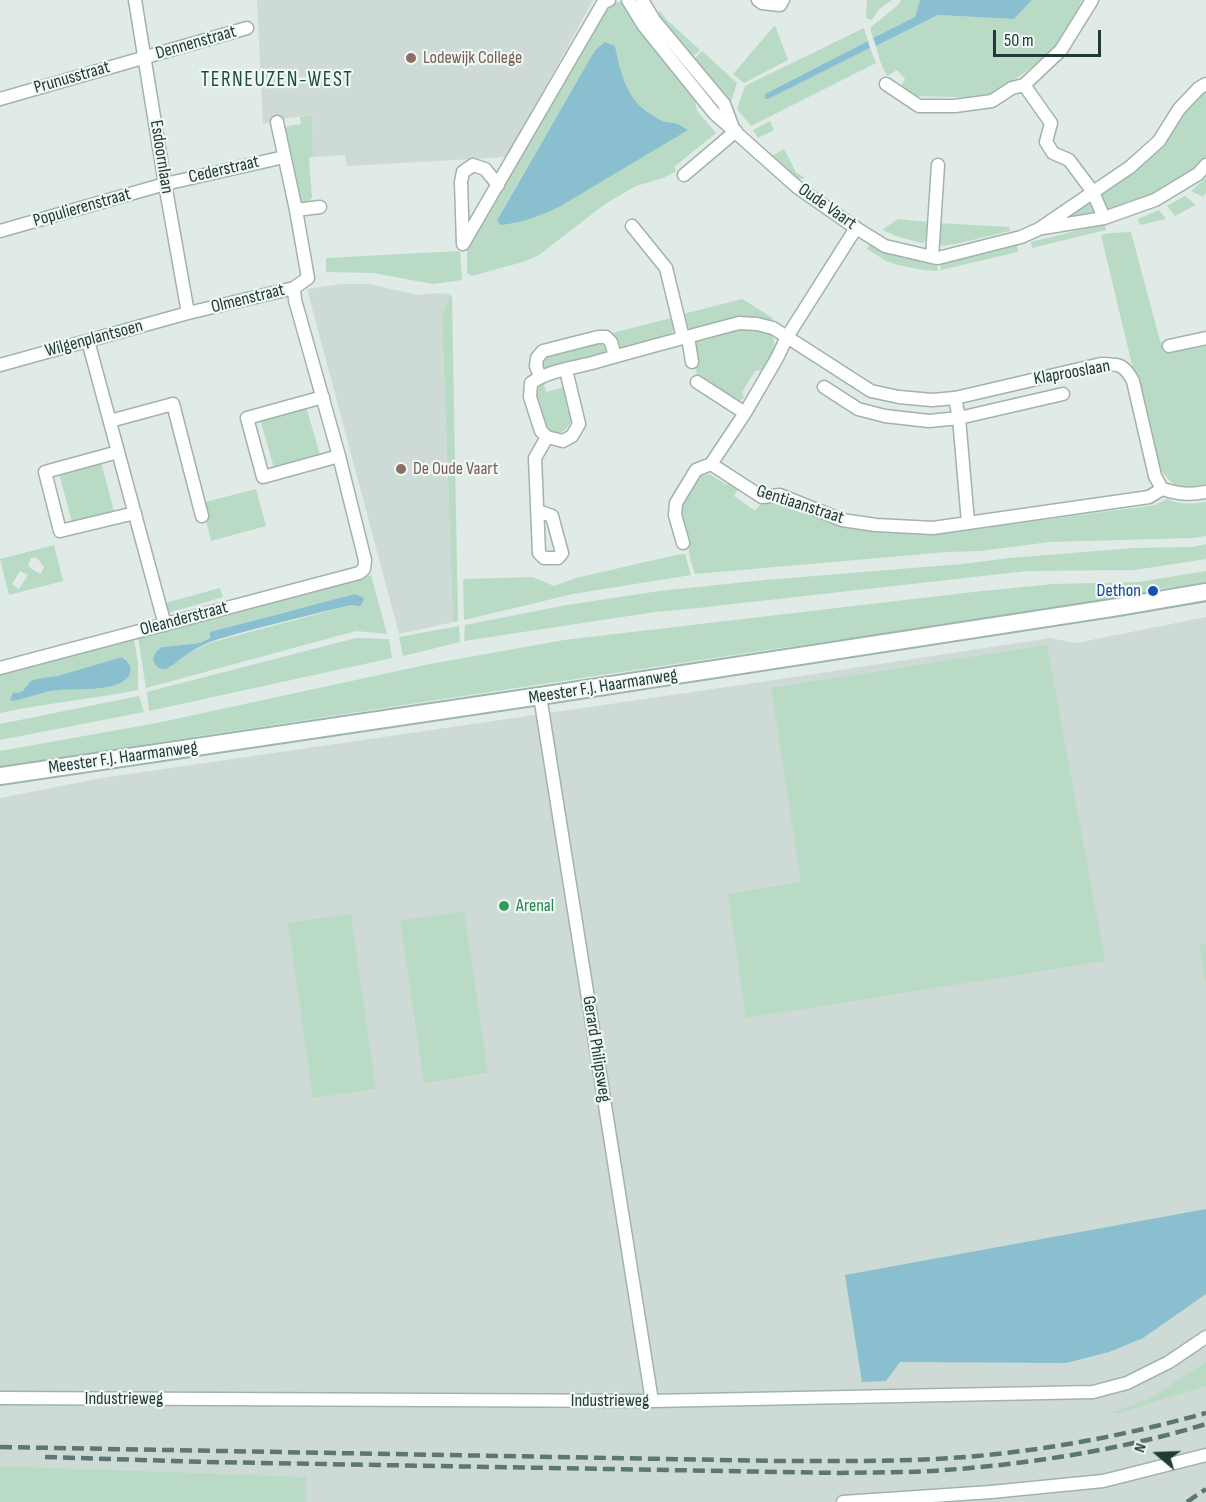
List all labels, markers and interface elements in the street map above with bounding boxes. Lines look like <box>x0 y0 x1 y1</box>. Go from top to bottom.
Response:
scale bar <box>996 18 1104 56</box>
street label: Dennenstraat <box>153 21 239 65</box>
text: 50 m <box>1004 30 1034 51</box>
place label: Lodewijk College <box>423 47 522 69</box>
marker: Lodewijk College <box>404 51 418 65</box>
street label: Prunusstraat <box>32 57 112 99</box>
district label: TERNEUZEN-WEST <box>201 68 353 94</box>
street label: Esdoornlaan <box>145 119 177 195</box>
street label: Cederstraat <box>187 151 261 189</box>
street label: Oude Vaart <box>794 179 860 235</box>
street label: Populierenstraat <box>31 184 133 232</box>
street label: Olmenstraat <box>209 279 287 319</box>
street label: Wilgenplantsoen <box>43 316 145 362</box>
street label: Klaprooslaan <box>1032 356 1112 390</box>
place label: De Oude Vaart <box>413 458 498 480</box>
marker: De Oude Vaart <box>394 462 408 476</box>
street label: Gentiaanstraat <box>754 481 846 529</box>
place label: Dethon <box>1097 580 1141 602</box>
marker: Dethon <box>1146 584 1160 598</box>
street label: Oleanderstraat <box>138 597 230 641</box>
street label: Meester F.J. Haarmanweg <box>527 665 679 709</box>
street label: Meester F.J. Haarmanweg <box>47 737 199 779</box>
place label: Arenal <box>516 895 554 917</box>
marker: Arenal <box>497 899 511 913</box>
street label: Gerard Philipsweg <box>577 994 615 1104</box>
street label: Industrieweg <box>85 1388 163 1410</box>
street label: Industrieweg <box>571 1390 649 1412</box>
north arrow <box>1128 1424 1188 1484</box>
text: N <box>1130 1441 1151 1455</box>

